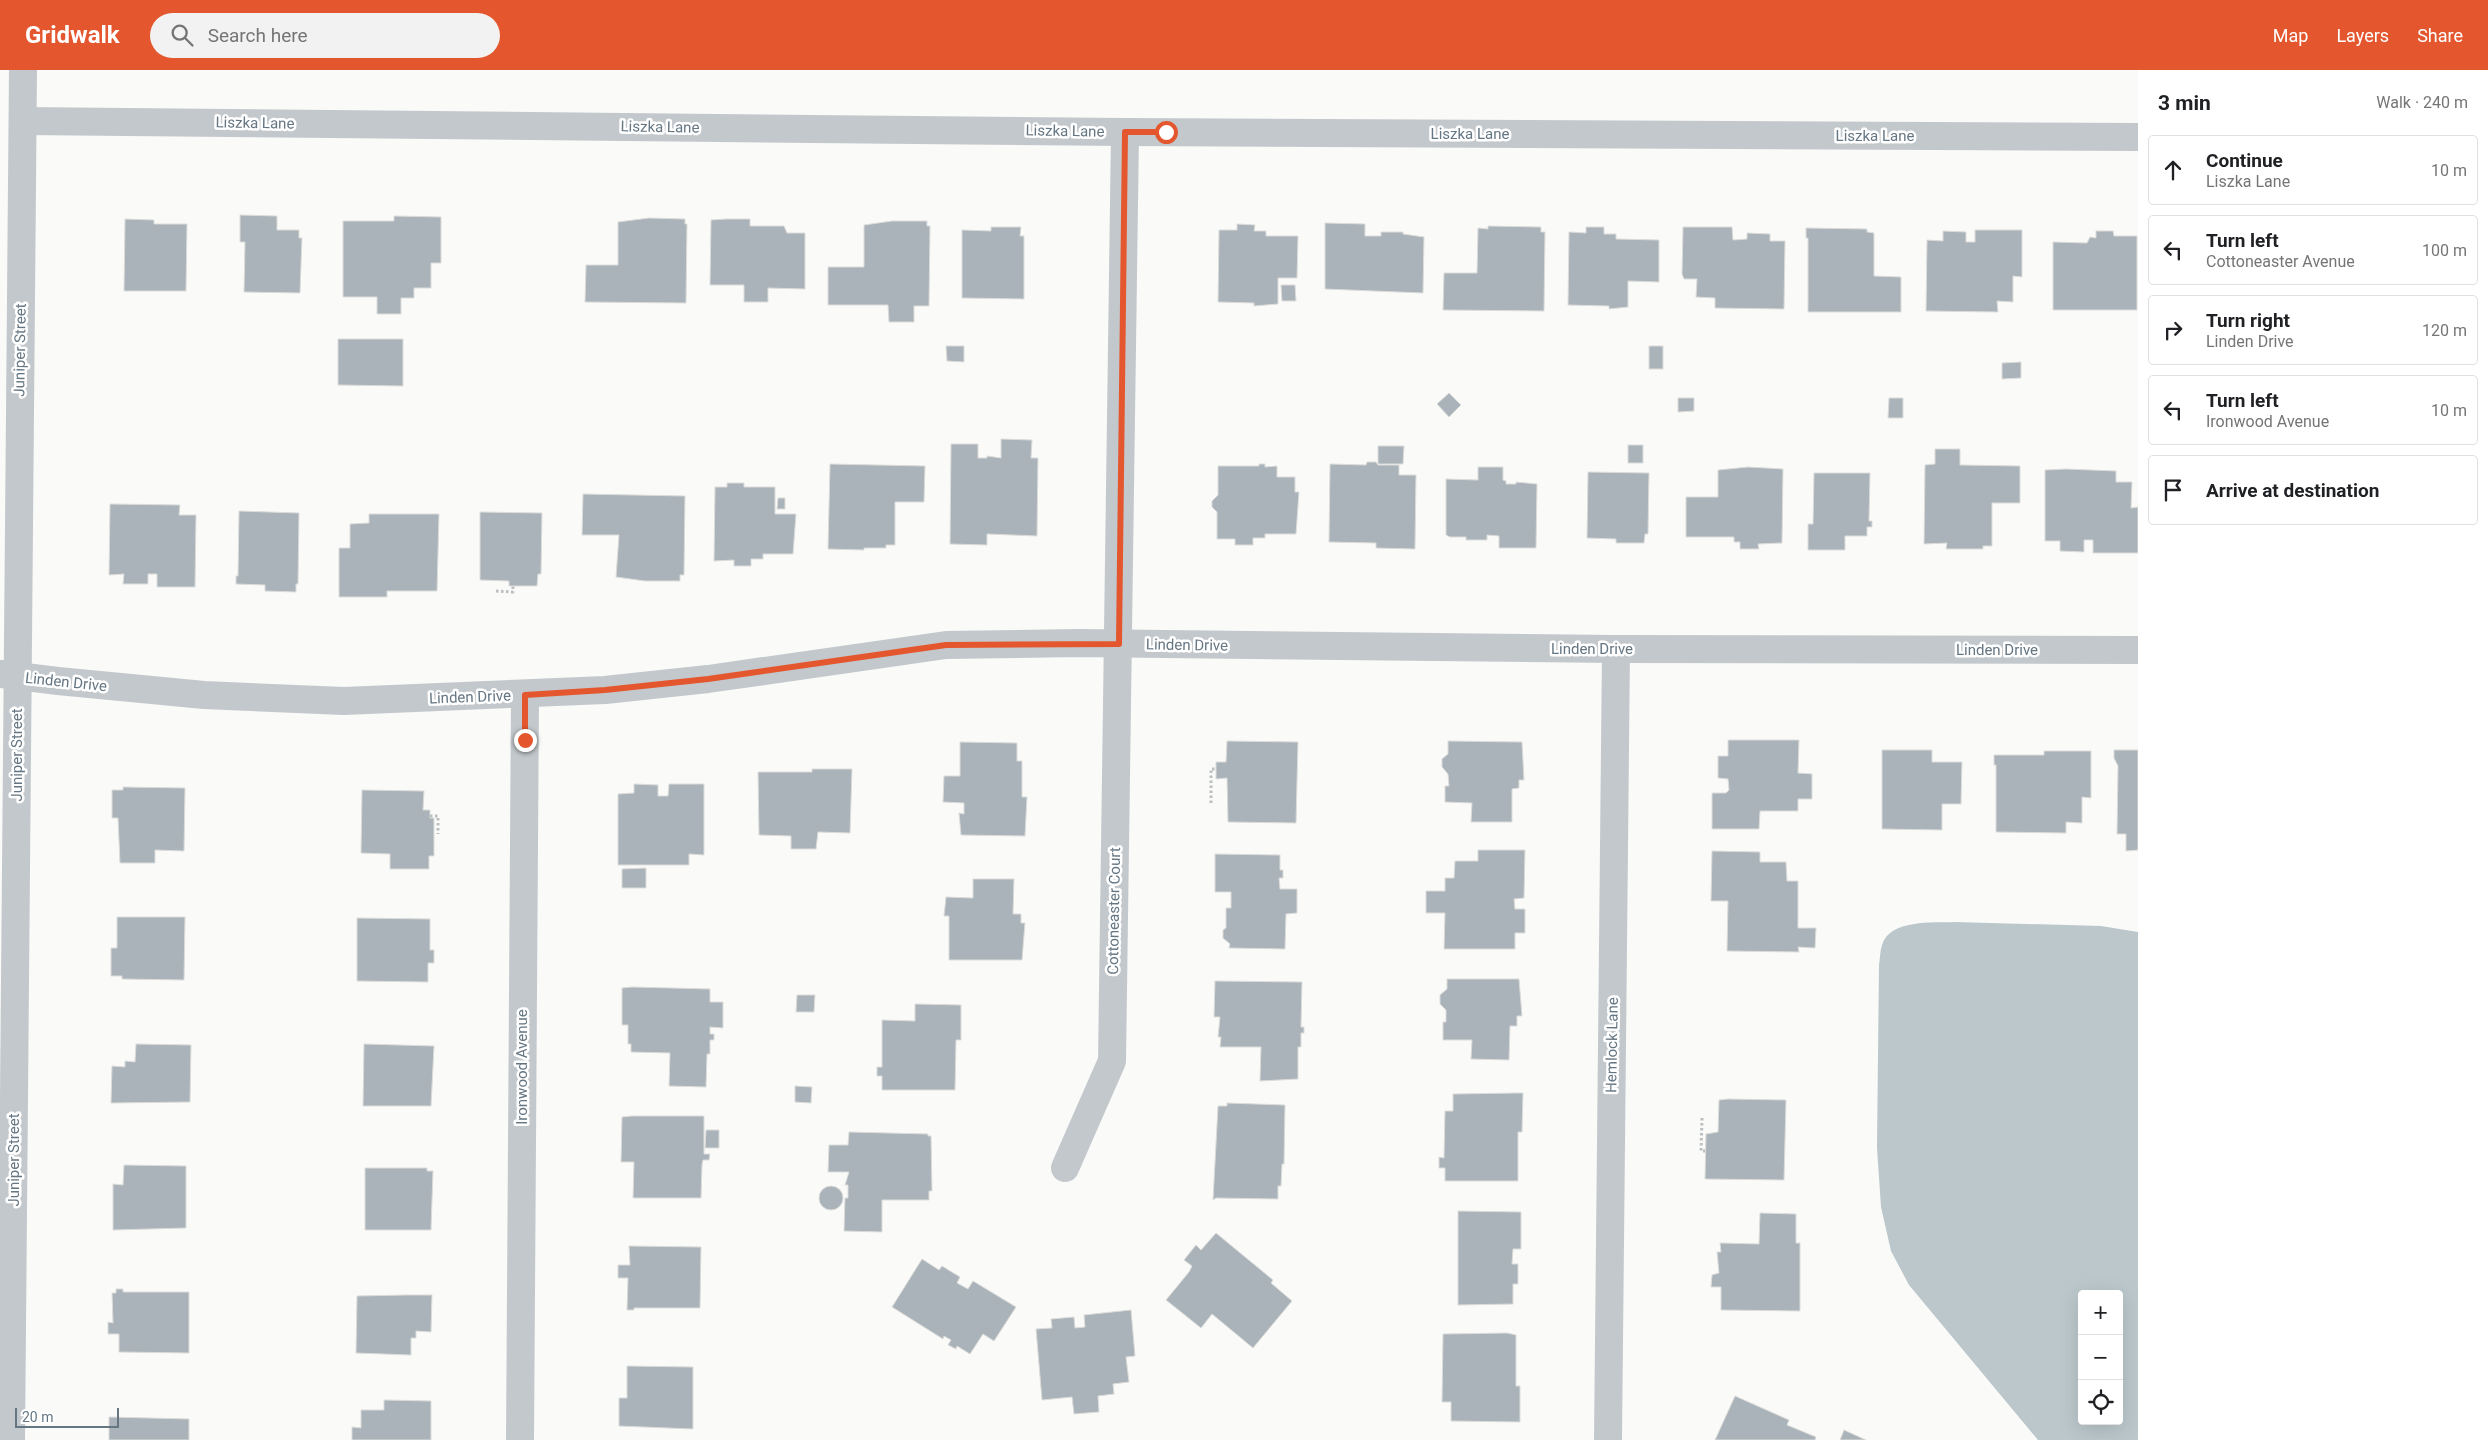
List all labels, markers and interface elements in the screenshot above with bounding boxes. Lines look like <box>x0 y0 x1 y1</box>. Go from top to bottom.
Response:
search box <box>150 13 500 58</box>
text: Gridwalk <box>25 21 120 49</box>
icon: search <box>168 21 196 49</box>
text: Search here <box>208 24 308 47</box>
text: Map <box>2273 25 2308 46</box>
text: Layers <box>2336 25 2389 46</box>
text: Share <box>2417 25 2463 46</box>
text: 3 min <box>2158 91 2211 115</box>
text: Walk · 240 m <box>2376 93 2468 112</box>
street label: Liszka Lane <box>215 113 295 133</box>
street label: Liszka Lane <box>620 117 700 137</box>
street label: Liszka Lane <box>1025 121 1105 141</box>
route start <box>1155 121 1178 144</box>
street label: Liszka Lane <box>1431 125 1509 143</box>
street label: Liszka Lane <box>1836 127 1914 145</box>
text: Continue <box>2206 149 2283 172</box>
icon: ahead <box>2159 156 2187 184</box>
text: 10 m <box>2431 161 2467 180</box>
text: Liszka Lane <box>2206 172 2290 191</box>
text: Turn left <box>2206 229 2279 252</box>
icon: left <box>2159 236 2187 264</box>
text: 100 m <box>2422 241 2467 260</box>
text: Cottoneaster Avenue <box>2206 252 2355 271</box>
street label: Juniper Street <box>10 303 30 397</box>
text: Turn right <box>2206 309 2290 332</box>
icon: right <box>2159 316 2187 344</box>
text: 120 m <box>2422 321 2467 340</box>
text: Linden Drive <box>2206 332 2294 351</box>
text: Turn left <box>2206 389 2279 412</box>
icon: left <box>2159 396 2187 424</box>
text: 10 m <box>2431 401 2467 420</box>
text: Ironwood Avenue <box>2206 412 2329 431</box>
icon: arrive <box>2159 476 2187 504</box>
text: Arrive at destination <box>2206 479 2379 502</box>
street label: Linden Drive <box>1146 635 1228 655</box>
street label: Linden Drive <box>1551 640 1633 658</box>
street label: Linden Drive <box>1956 641 2038 659</box>
street label: Linden Drive <box>24 669 108 695</box>
street label: Linden Drive <box>429 687 511 707</box>
street label: Juniper Street <box>8 708 26 802</box>
route end <box>514 729 537 752</box>
street label: Cottoneaster Court <box>1104 847 1124 975</box>
street label: Hemlock Lane <box>1602 997 1622 1093</box>
street label: Ironwood Avenue <box>513 1009 531 1125</box>
street label: Juniper Street <box>5 1113 23 1207</box>
map controls <box>2078 1290 2123 1425</box>
button: + <box>2078 1290 2123 1335</box>
button: − <box>2078 1335 2123 1380</box>
button: locate <box>2078 1380 2123 1425</box>
scale bar <box>15 1405 119 1428</box>
text: 20 m <box>22 1409 54 1425</box>

